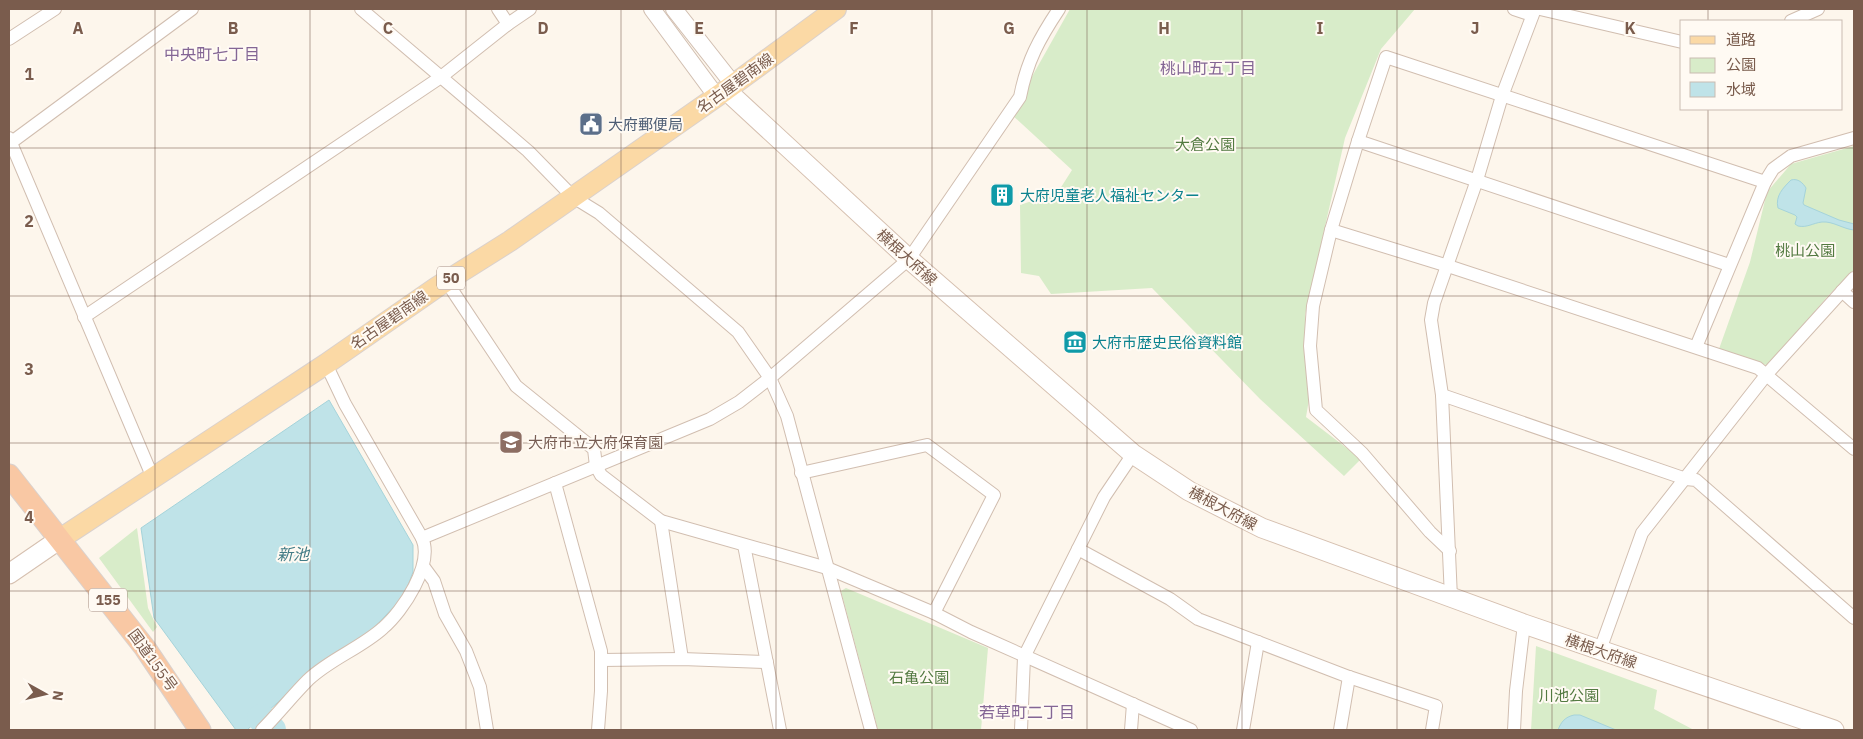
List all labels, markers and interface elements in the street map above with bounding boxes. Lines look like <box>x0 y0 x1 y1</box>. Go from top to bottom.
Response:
text: A <box>73 18 84 38</box>
text: B <box>228 18 239 38</box>
text: C <box>383 18 393 38</box>
text: D <box>537 18 549 38</box>
text: E <box>694 18 704 38</box>
text: F <box>849 18 859 38</box>
text: G <box>1003 18 1015 38</box>
text: H <box>1158 18 1170 38</box>
text: I <box>1317 18 1324 38</box>
text: J <box>1471 18 1479 38</box>
text: K <box>1624 18 1636 38</box>
legend <box>1680 20 1843 110</box>
text: 道路 <box>1726 30 1756 49</box>
district label: 中央町七丁目 <box>164 44 260 64</box>
street label: 名古屋碧南線 <box>693 49 777 117</box>
text: 公園 <box>1726 55 1756 74</box>
district label: 桃山町五丁目 <box>1160 58 1256 78</box>
text: 1 <box>24 64 34 84</box>
text: 水域 <box>1726 80 1756 99</box>
public building icon: 大府郵便局 <box>578 111 604 137</box>
place label: 大府郵便局 <box>608 115 683 134</box>
park label: 大倉公園 <box>1175 135 1235 154</box>
building icon: 大府児童老人福祉センター <box>989 182 1015 208</box>
place label: 大府児童老人福祉センター <box>1020 186 1200 205</box>
text: 2 <box>24 211 34 231</box>
street label: 横根大府線 <box>873 225 941 289</box>
park label: 桃山公園 <box>1775 241 1835 260</box>
road number: 50 <box>437 266 465 290</box>
street label: 名古屋碧南線 <box>347 286 431 354</box>
museum icon: 大府市歴史民俗資料館 <box>1062 329 1088 355</box>
place label: 大府市歴史民俗資料館 <box>1092 333 1242 352</box>
text: 3 <box>24 359 34 379</box>
school or university icon: 大府市立大府保育園 <box>498 429 524 455</box>
place label: 大府市立大府保育園 <box>528 433 663 452</box>
street label: 横根大府線 <box>1185 482 1261 534</box>
text: 4 <box>24 507 34 527</box>
water label: 新池 <box>277 544 311 564</box>
road number: 155 <box>89 588 127 612</box>
street label: 国道155号 <box>124 625 182 695</box>
street label: 横根大府線 <box>1562 630 1640 672</box>
park label: 石亀公園 <box>889 668 949 687</box>
north arrow <box>20 669 70 719</box>
park label: 川池公園 <box>1539 686 1599 705</box>
text: N <box>48 690 67 702</box>
district label: 若草町二丁目 <box>979 702 1075 722</box>

